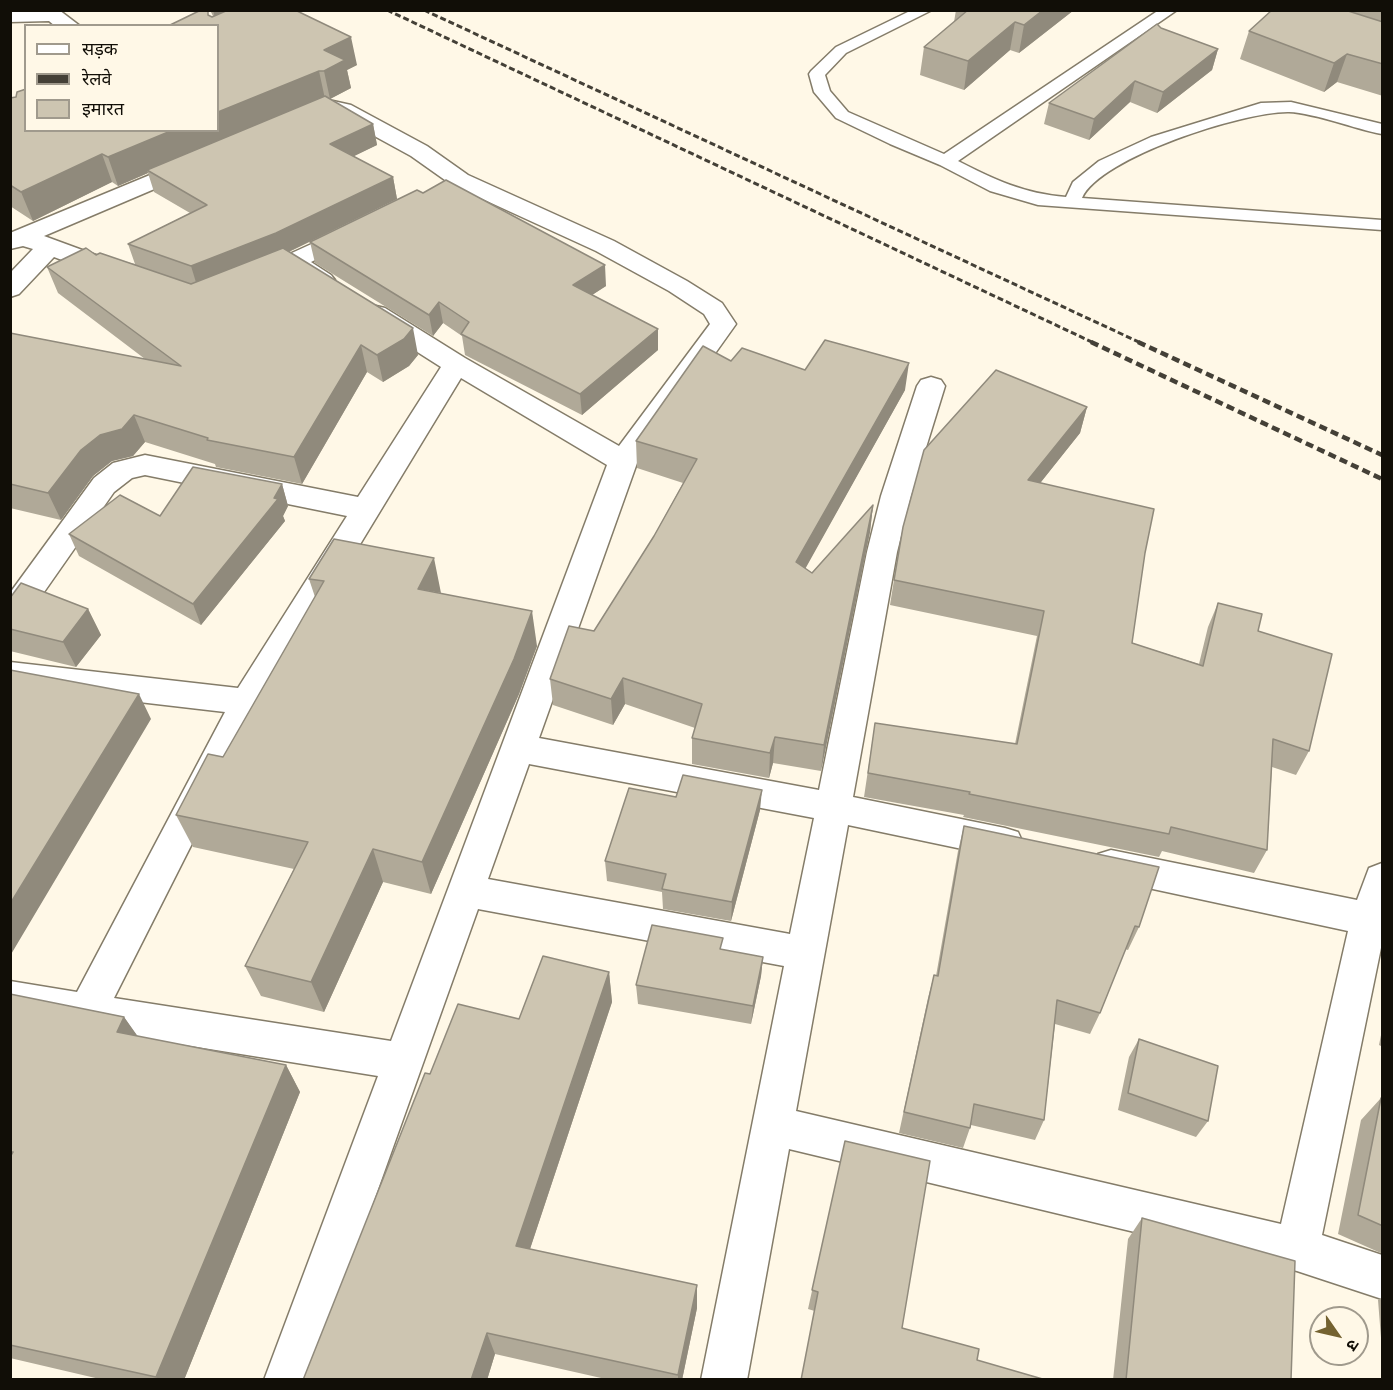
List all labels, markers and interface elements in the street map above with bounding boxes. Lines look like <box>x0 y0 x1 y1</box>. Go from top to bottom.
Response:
legend <box>24 24 219 132</box>
text: सड़क <box>82 36 118 62</box>
text: रेलवे <box>82 66 112 92</box>
text: इमारत <box>82 96 124 122</box>
north arrow <box>1309 1306 1369 1366</box>
text: उ <box>1341 1335 1365 1356</box>

